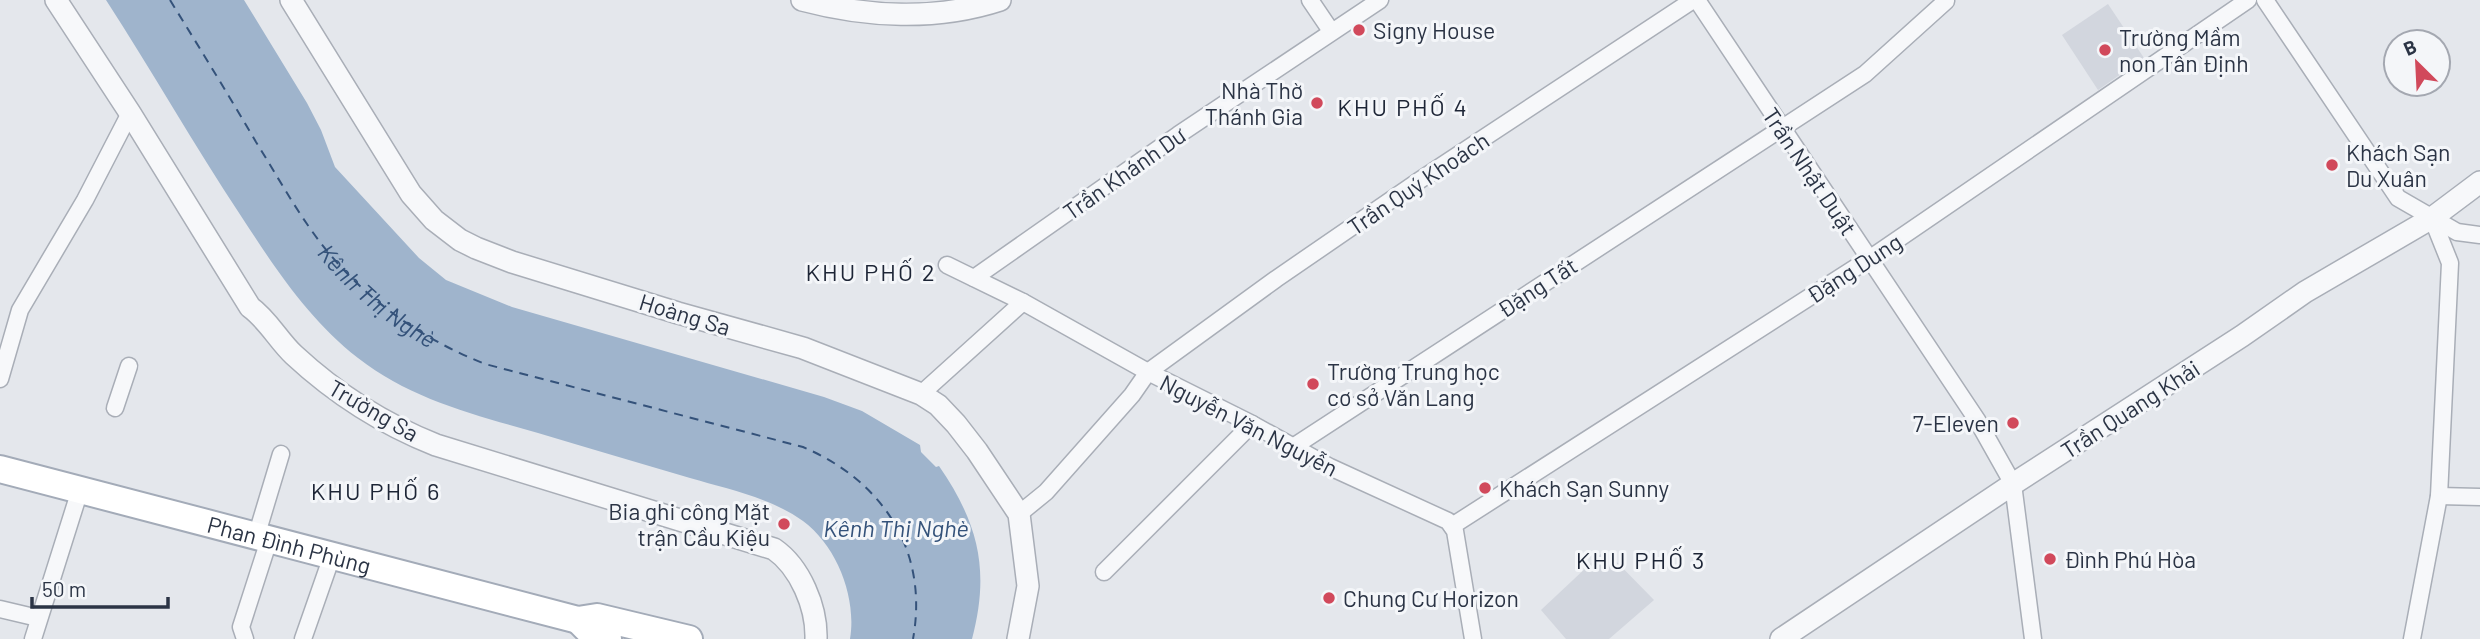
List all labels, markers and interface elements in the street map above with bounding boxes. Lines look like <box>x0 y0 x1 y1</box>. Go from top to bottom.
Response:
place label: Signy House <box>1373 16 1495 44</box>
marker: Signy House <box>1351 22 1367 38</box>
place label: Trường Mầm non Tân Định <box>2119 23 2249 77</box>
north arrow <box>2382 28 2452 98</box>
text: B <box>2400 34 2420 60</box>
marker: Trường Mầm non Tân Định <box>2097 42 2113 58</box>
place label: Nhà Thờ Thánh Gia <box>1205 76 1303 130</box>
district label: KHU PHỐ 4 <box>1337 92 1469 121</box>
marker: Nhà Thờ Thánh Gia <box>1309 95 1325 111</box>
street label: Trần Nhật Duật <box>1757 102 1863 240</box>
street label: Trần Khánh Dư <box>1057 120 1191 225</box>
street label: Trần Quý Khoách <box>1342 125 1494 241</box>
place label: Khách Sạn Du Xuân <box>2346 138 2451 192</box>
marker: Khách Sạn Du Xuân <box>2324 157 2340 173</box>
street label: Đặng Dung <box>1801 227 1907 309</box>
water label: Kênh Thị Nghè <box>313 238 442 353</box>
street label: Ðặng Tất <box>1492 251 1582 323</box>
district label: KHU PHỐ 2 <box>805 257 937 286</box>
street label: Hoàng Sa <box>636 287 734 341</box>
street label: Trần Quang Khải <box>2055 354 2205 464</box>
place label: Trường Trung học cơ sở Văn Lang <box>1327 357 1500 411</box>
street label: Nguyễn Văn Nguyễn <box>1155 368 1343 482</box>
street label: Trường Sa <box>324 373 424 447</box>
marker: Trường Trung học cơ sở Văn Lang <box>1305 376 1321 392</box>
place label: 7-Eleven <box>1913 409 1999 437</box>
marker: 7-Eleven <box>2005 415 2021 431</box>
place label: Khách Sạn Sunny <box>1499 474 1669 502</box>
district label: KHU PHỐ 6 <box>311 476 441 505</box>
marker: Khách Sạn Sunny <box>1477 480 1493 496</box>
place label: Bia ghi công Mặt trận Cầu Kiệu <box>608 497 770 551</box>
street label: Phan Đình Phùng <box>204 510 374 579</box>
water label: Kênh Thị Nghè <box>823 513 969 542</box>
marker: Bia ghi công Mặt trận Cầu Kiệu <box>776 516 792 532</box>
district label: KHU PHỐ 3 <box>1576 545 1706 574</box>
place label: Đình Phú Hòa <box>2064 545 2196 573</box>
marker: Đình Phú Hòa <box>2042 551 2058 567</box>
scale bar <box>32 566 168 610</box>
text: 50 m <box>42 576 86 601</box>
place label: Chung Cư Horizon <box>1343 584 1519 612</box>
marker: Chung Cư Horizon <box>1321 590 1337 606</box>

